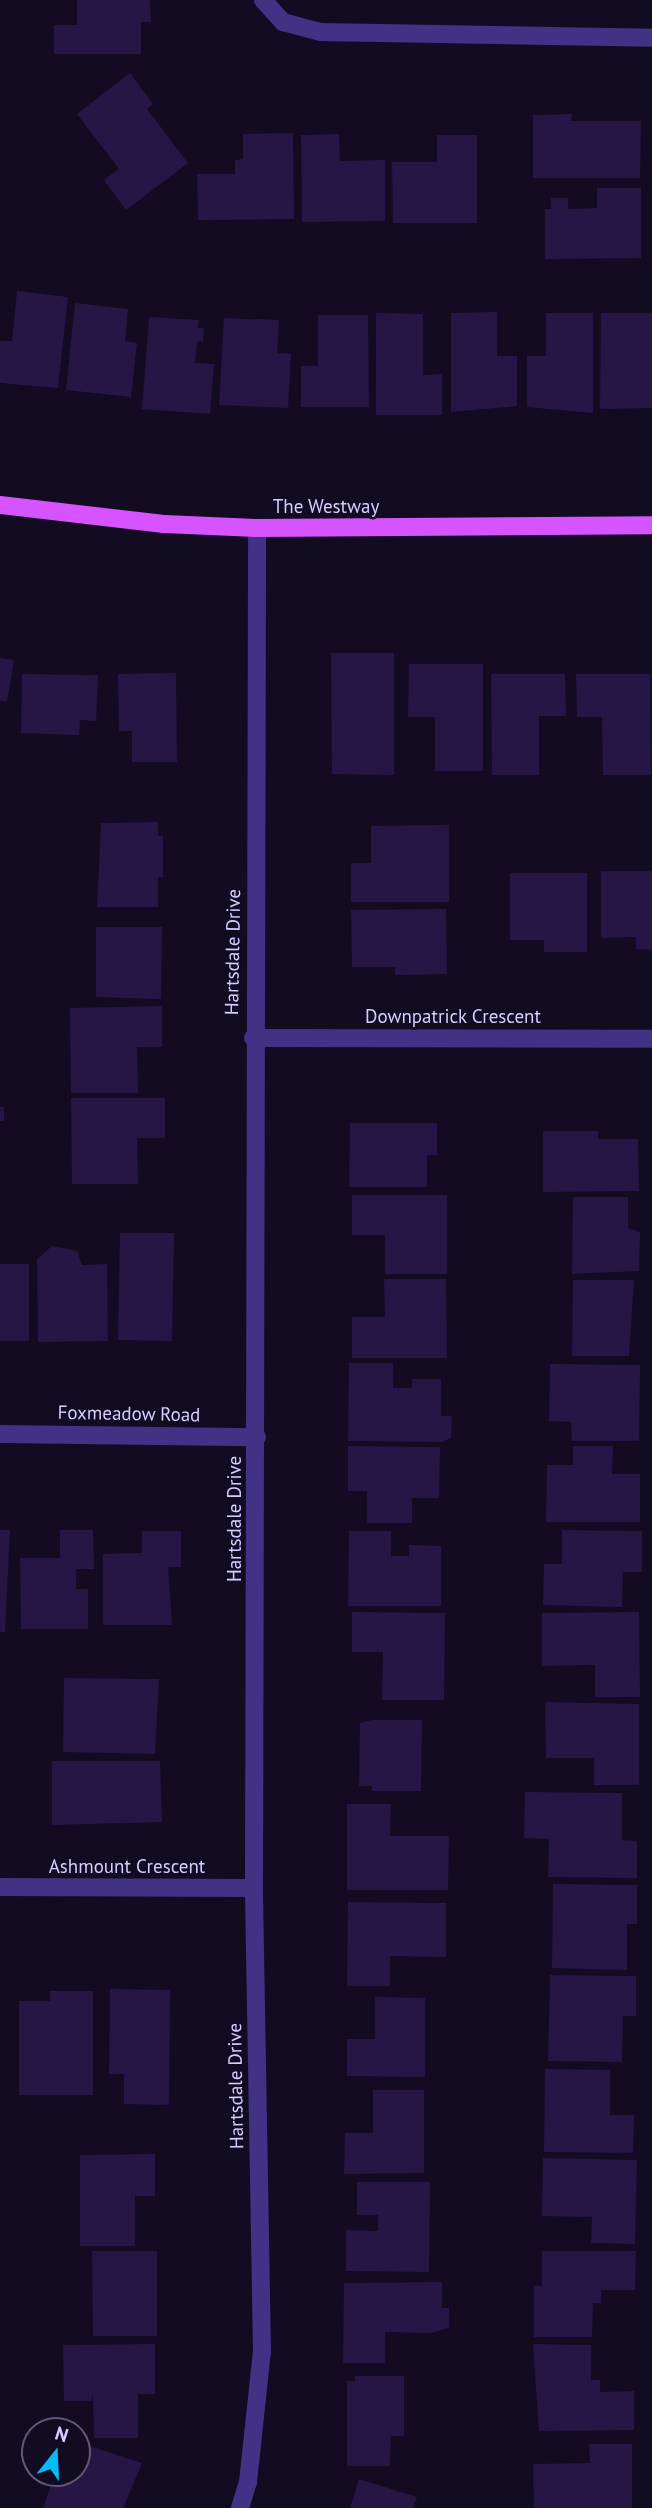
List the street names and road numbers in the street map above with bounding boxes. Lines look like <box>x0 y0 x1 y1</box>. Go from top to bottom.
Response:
street label: The Westway <box>273 496 379 518</box>
street label: Hartsdale Drive <box>221 889 245 1015</box>
street label: Downpatrick Crescent <box>365 1006 541 1028</box>
street label: Foxmeadow Road <box>57 1401 201 1427</box>
street label: Hartsdale Drive <box>224 1456 246 1582</box>
street label: Ashmount Crescent <box>49 1856 205 1878</box>
street label: Hartsdale Drive <box>224 2023 248 2149</box>

